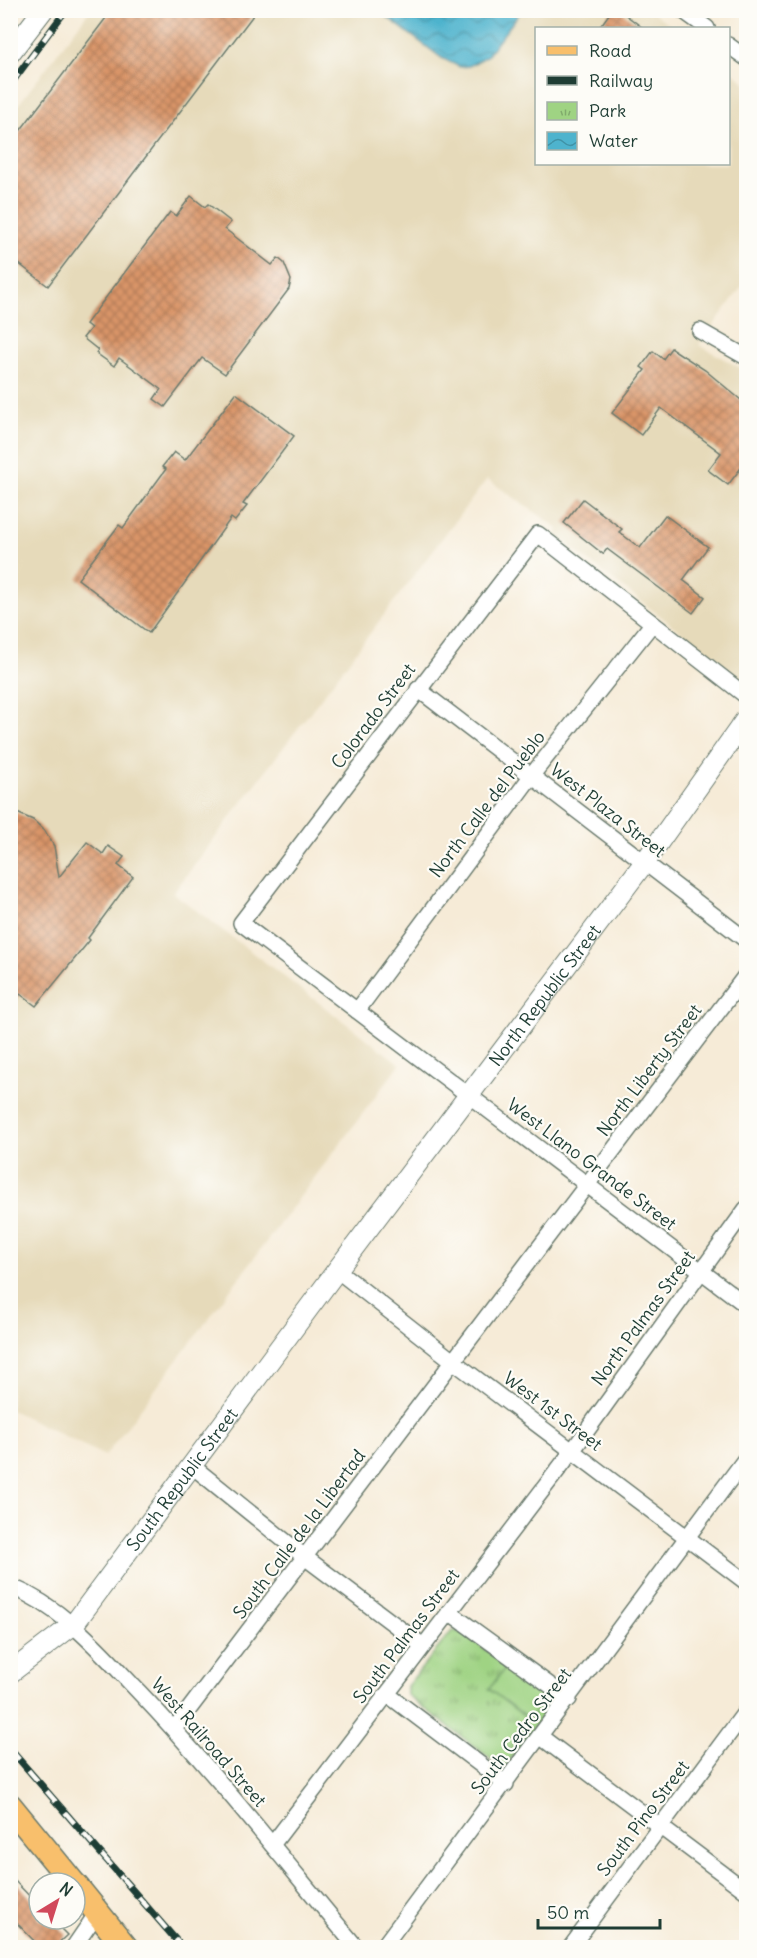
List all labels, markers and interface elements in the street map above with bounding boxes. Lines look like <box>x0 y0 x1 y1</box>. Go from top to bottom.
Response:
legend <box>535 27 730 165</box>
text: Road <box>589 39 632 62</box>
text: Railway <box>589 69 653 92</box>
text: Park <box>589 99 626 122</box>
text: Water <box>589 129 639 152</box>
street label: Colorado Street <box>326 659 420 773</box>
street label: North Calle del Pueblo <box>424 726 550 882</box>
street label: West Plaza Street <box>546 758 670 862</box>
street label: North Republic Street <box>484 920 605 1071</box>
street label: North Liberty Street <box>592 999 706 1141</box>
street label: West Llano Grande Street <box>503 1093 681 1235</box>
street label: North Palmas Street <box>586 1246 700 1390</box>
street label: West 1st Street <box>499 1366 607 1456</box>
street label: South Republic Street <box>121 1403 242 1555</box>
street label: South Calle de la Libertad <box>228 1444 370 1623</box>
street label: South Palmas Street <box>348 1564 464 1708</box>
street label: South Cedro Street <box>466 1663 576 1799</box>
street label: West Railroad Street <box>147 1673 271 1811</box>
street label: South Pino Street <box>592 1756 694 1880</box>
north arrow <box>27 1871 87 1931</box>
text: N <box>56 1878 77 1900</box>
scale bar <box>538 1892 660 1930</box>
text: 50 m <box>547 1901 589 1924</box>

